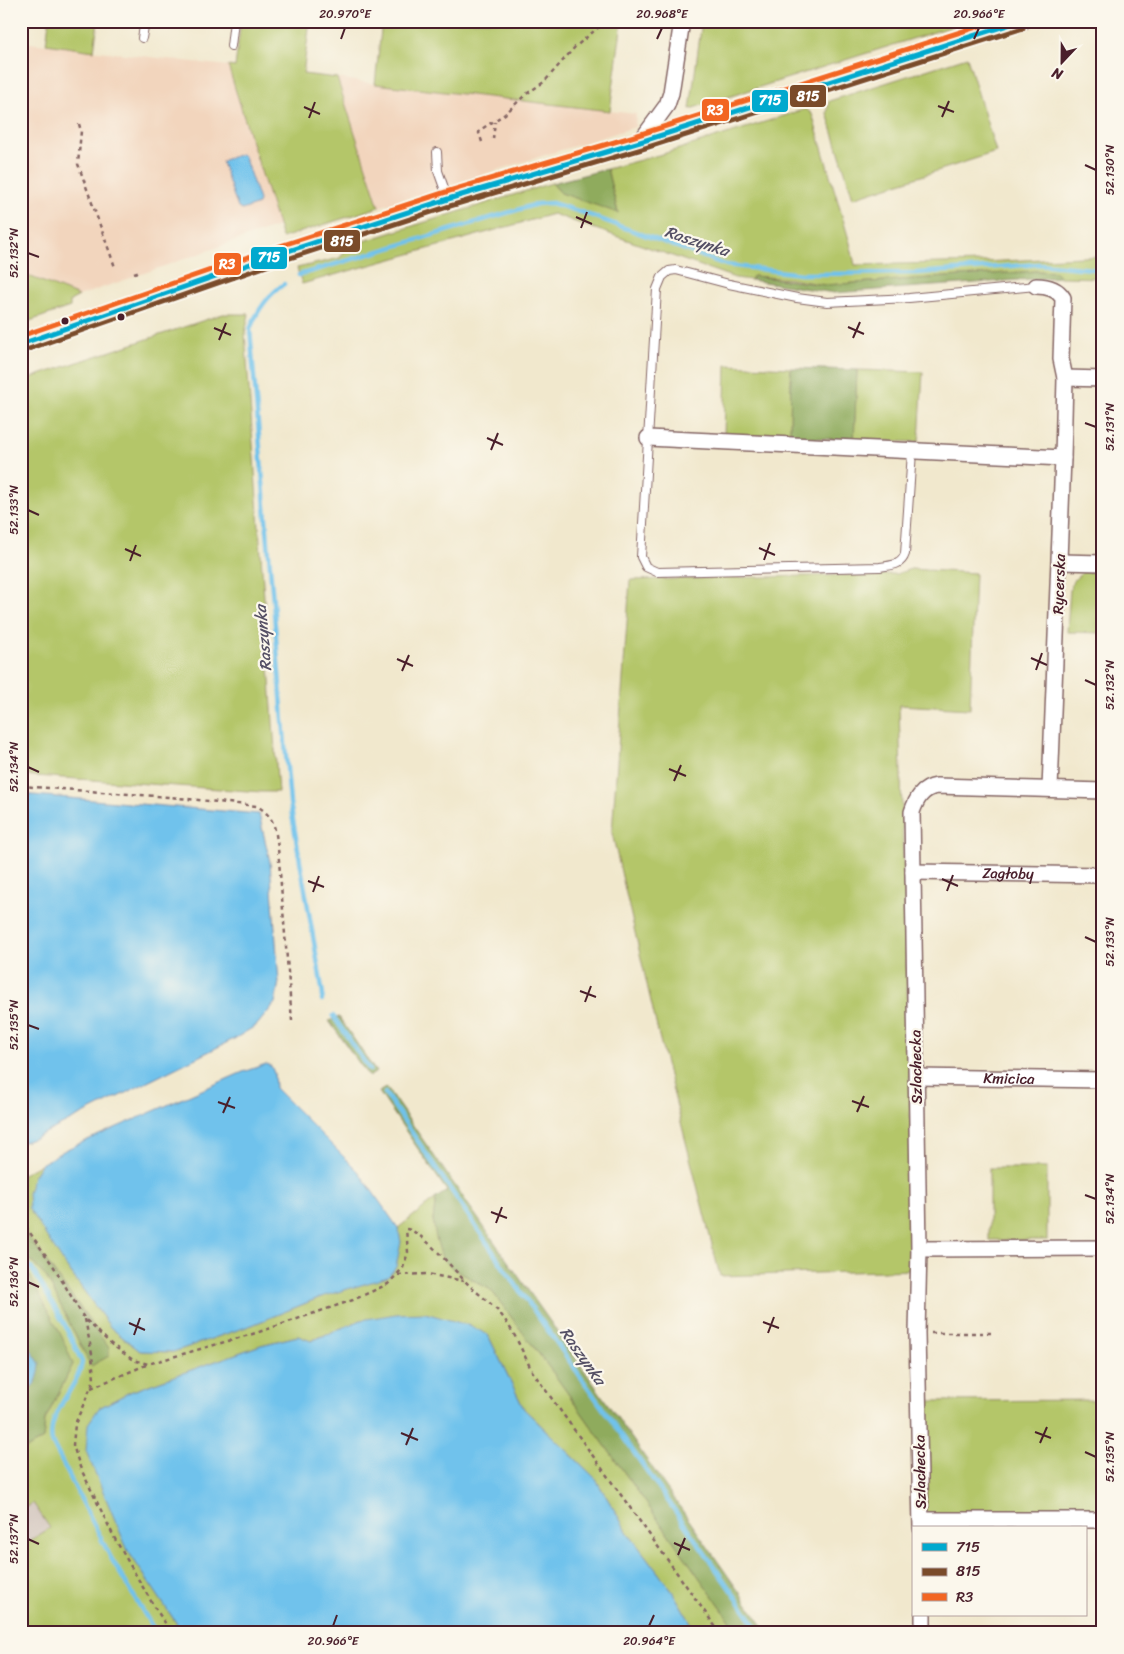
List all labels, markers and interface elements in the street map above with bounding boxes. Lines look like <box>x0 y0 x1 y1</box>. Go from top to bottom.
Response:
text: 20.970°E <box>319 3 372 25</box>
text: 20.968°E <box>636 3 689 25</box>
text: 20.966°E <box>954 3 1006 25</box>
north arrow <box>1036 38 1086 88</box>
text: N <box>1048 60 1067 87</box>
line badge: 815 <box>789 84 827 108</box>
text: 815 <box>795 84 820 109</box>
text: 715 <box>759 88 782 113</box>
line badge: 715 <box>751 89 789 113</box>
line badge: R3 <box>701 98 730 122</box>
text: R3 <box>706 98 723 123</box>
text: 52.130°N <box>1099 144 1121 195</box>
water label: Raszynka <box>661 217 735 266</box>
text: 52.132°N <box>3 227 25 278</box>
line badge: 815 <box>323 229 361 253</box>
text: 815 <box>329 229 354 254</box>
text: 715 <box>258 245 281 270</box>
line badge: 715 <box>250 246 288 270</box>
line badge: R3 <box>213 252 242 276</box>
text: R3 <box>218 252 235 277</box>
unlabelled marker <box>116 312 126 322</box>
unlabelled marker <box>60 316 70 326</box>
text: 52.131°N <box>1099 402 1121 451</box>
text: 52.133°N <box>3 484 25 535</box>
street label: Rycerska <box>1045 553 1073 615</box>
water label: Raszynka <box>246 602 280 672</box>
text: 52.132°N <box>1099 659 1121 710</box>
text: 52.134°N <box>3 741 25 792</box>
street label: Zagłoby <box>982 860 1034 887</box>
text: 52.133°N <box>1099 916 1121 967</box>
text: 52.135°N <box>3 999 25 1050</box>
street label: Szlachecka <box>902 1029 930 1104</box>
street label: Kmicica <box>983 1065 1035 1092</box>
text: 52.134°N <box>1099 1173 1121 1224</box>
text: 52.136°N <box>3 1256 25 1307</box>
water label: Raszynka <box>552 1321 615 1393</box>
text: 52.135°N <box>1099 1431 1121 1482</box>
street label: Szlachecka <box>906 1434 934 1509</box>
text: 52.137°N <box>3 1513 25 1564</box>
legend <box>912 1526 1086 1616</box>
text: 715 <box>956 1534 980 1560</box>
text: 815 <box>956 1558 981 1584</box>
text: R3 <box>956 1584 973 1610</box>
text: 20.966°E <box>308 1630 360 1652</box>
text: 20.964°E <box>623 1630 676 1652</box>

